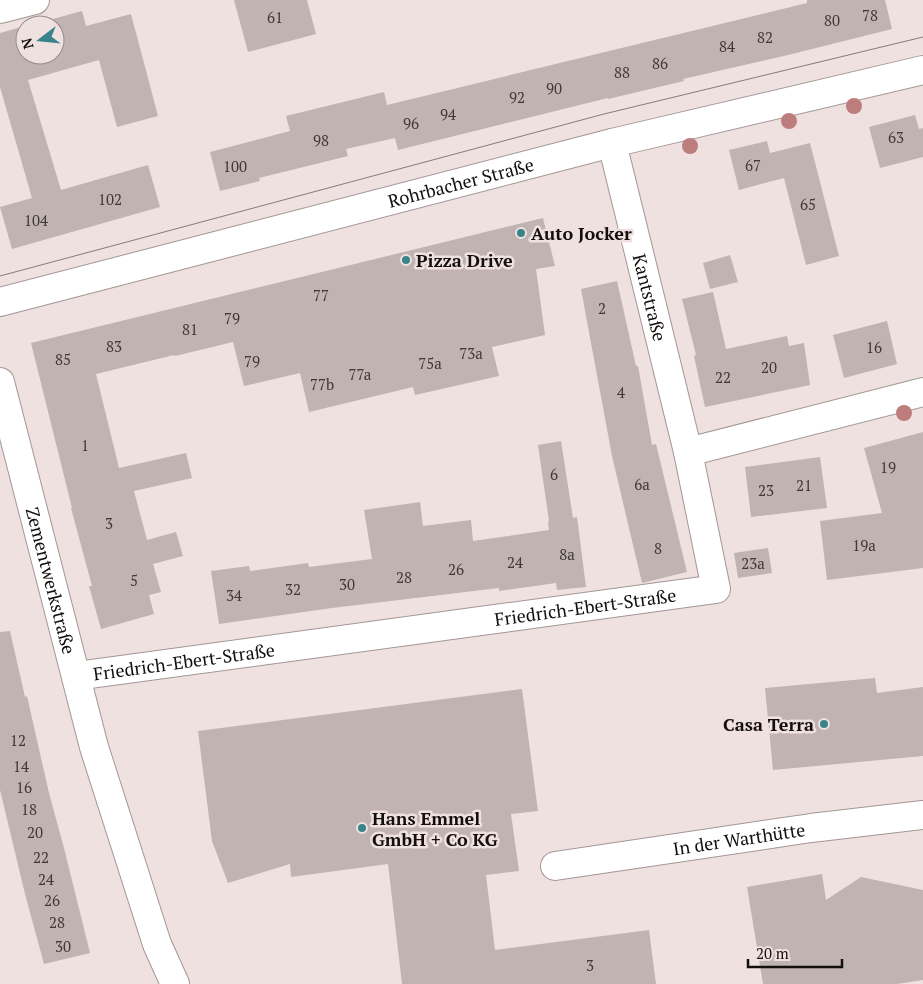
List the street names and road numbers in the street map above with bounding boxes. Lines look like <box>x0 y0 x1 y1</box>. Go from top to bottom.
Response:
street label: Rohrbacher Straße <box>385 152 536 213</box>
street label: Kantstraße <box>628 251 672 344</box>
street label: Zementwerkstraße <box>21 504 82 657</box>
street label: Friedrich-Ebert-Straße <box>493 583 678 631</box>
street label: Friedrich-Ebert-Straße <box>92 637 276 686</box>
street label: In der Warthütte <box>671 817 807 860</box>

